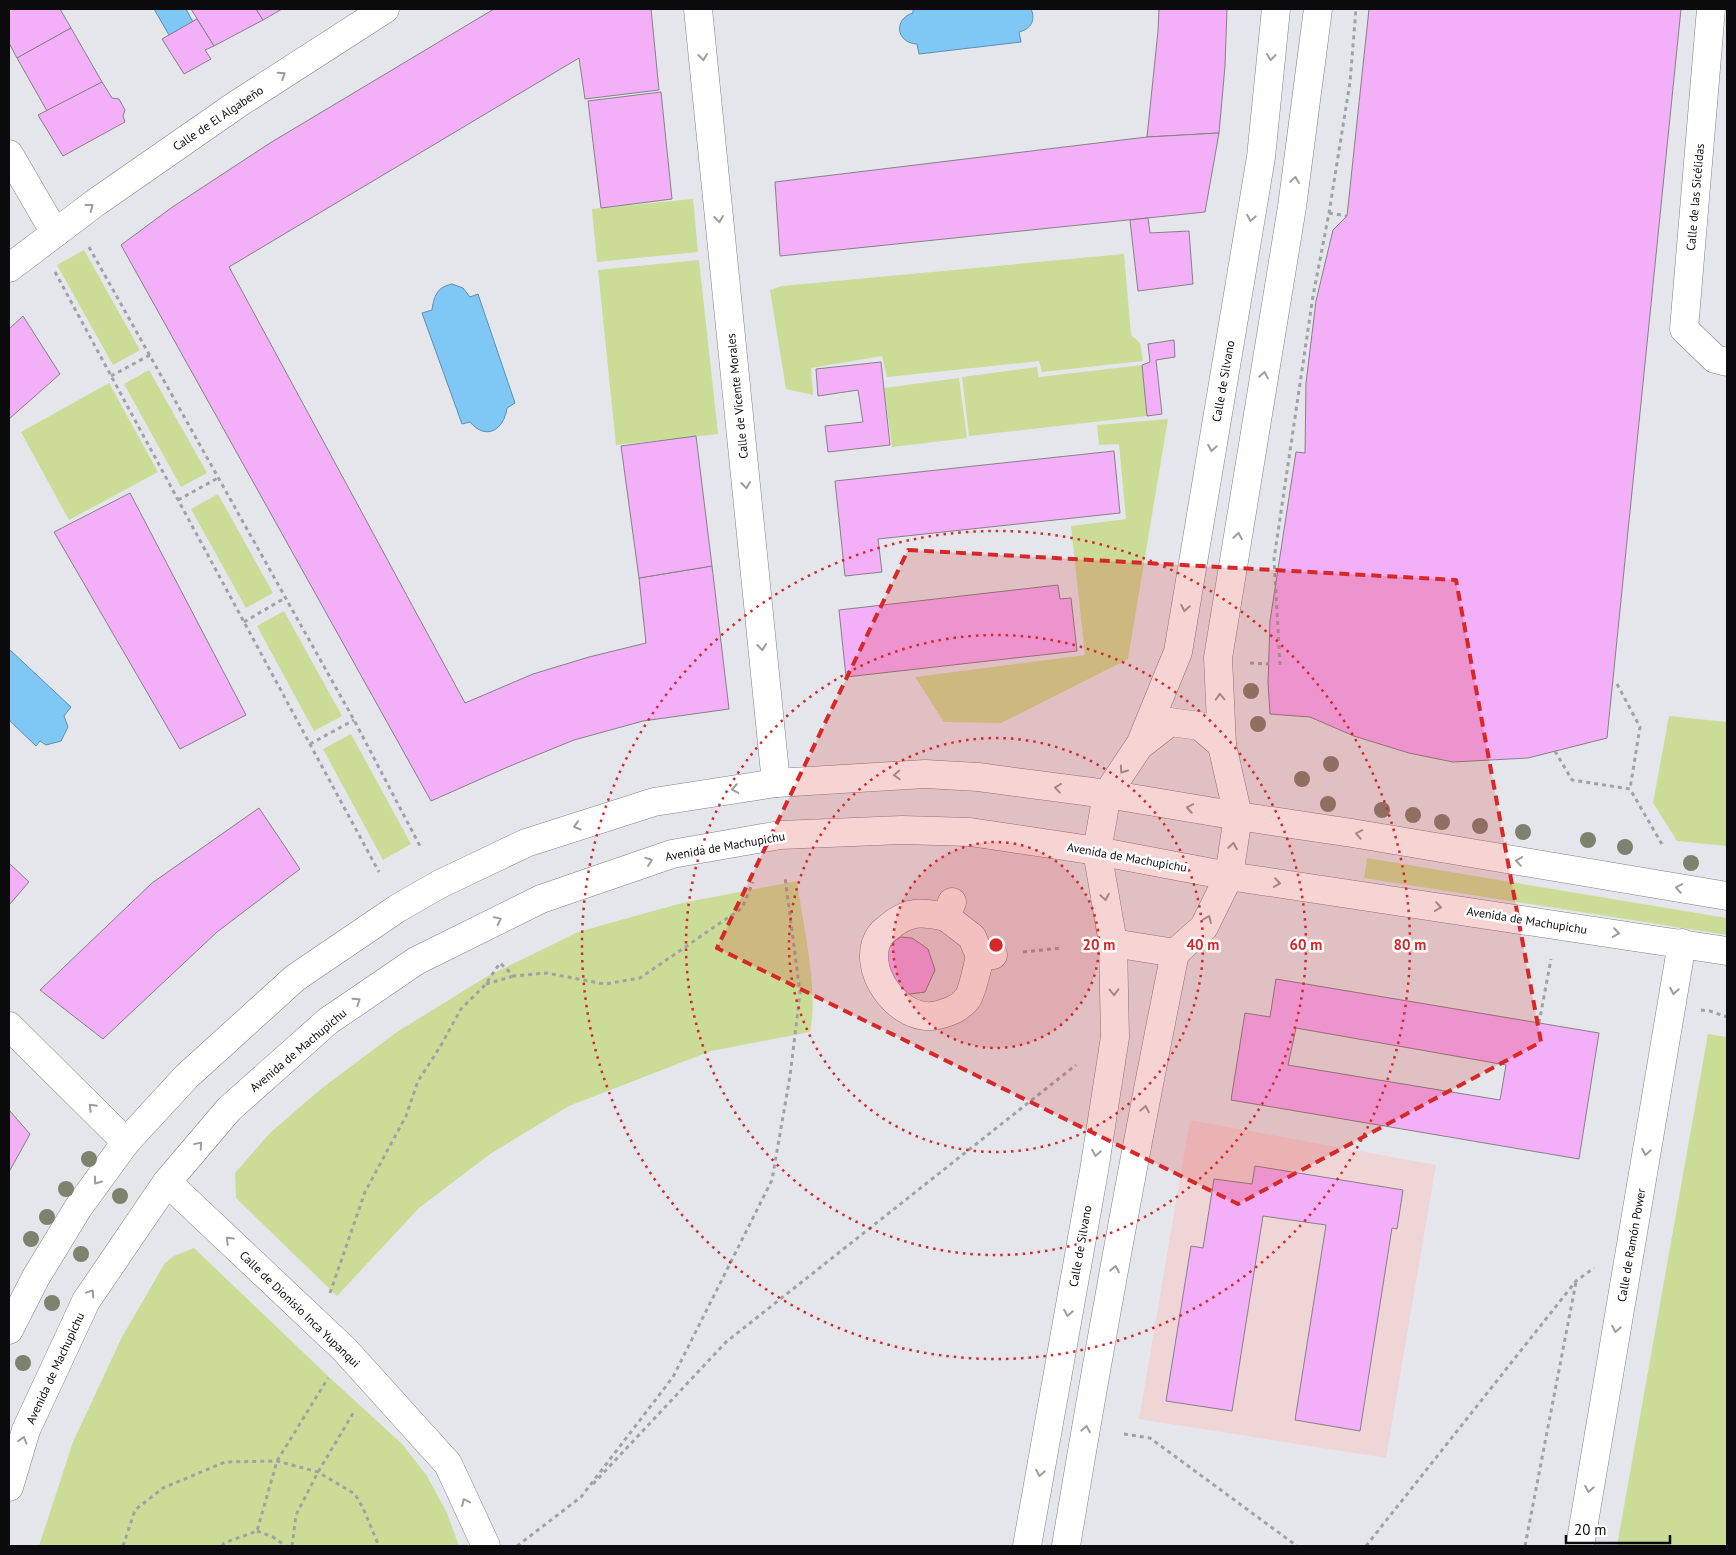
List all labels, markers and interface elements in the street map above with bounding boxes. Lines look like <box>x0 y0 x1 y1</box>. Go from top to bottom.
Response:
one-way arrow <box>697 54 708 62</box>
one-way arrow <box>1266 54 1277 62</box>
one-way arrow <box>276 72 285 82</box>
street label: Calle de El Algabeño <box>170 82 266 154</box>
street label: Calle de las Sicélidas <box>1683 143 1707 251</box>
one-way arrow <box>1289 176 1300 184</box>
one-way arrow <box>84 204 94 213</box>
one-way arrow <box>1246 214 1256 223</box>
one-way arrow <box>713 215 724 223</box>
street label: Calle de Vicente Morales <box>723 333 751 459</box>
street label: Calle de Silvano <box>1208 339 1238 423</box>
one-way arrow <box>1258 371 1268 380</box>
one-way arrow <box>1208 443 1218 452</box>
one-way arrow <box>740 481 751 489</box>
one-way arrow <box>1232 531 1242 540</box>
one-way arrow <box>1181 604 1191 612</box>
one-way arrow <box>756 643 767 651</box>
one-way arrow <box>1214 692 1225 700</box>
one-way arrow <box>1120 764 1129 774</box>
one-way arrow <box>892 770 900 781</box>
one-way arrow <box>1054 783 1063 793</box>
one-way arrow <box>731 784 739 794</box>
one-way arrow <box>1186 803 1194 813</box>
one-way arrow <box>574 821 582 831</box>
street label: Avenida de Machupichu <box>664 828 786 864</box>
one-way arrow <box>1354 829 1363 840</box>
street label: Avenida de Machupichu <box>1066 839 1188 875</box>
one-way arrow <box>1228 841 1238 850</box>
one-way arrow <box>644 857 653 867</box>
one-way arrow <box>1515 857 1523 867</box>
one-way arrow <box>1273 877 1281 887</box>
one-way arrow <box>1675 883 1683 894</box>
one-way arrow <box>1099 893 1110 901</box>
one-way arrow <box>1433 901 1442 911</box>
street label: Avenida de Machupichu <box>1466 903 1588 937</box>
one-way arrow <box>1202 915 1212 924</box>
one-way arrow <box>493 916 502 926</box>
one-way arrow <box>1611 928 1620 938</box>
text: 20 m <box>1083 935 1115 954</box>
text: 40 m <box>1187 935 1219 954</box>
text: 60 m <box>1290 935 1322 954</box>
text: 80 m <box>1394 935 1426 954</box>
centre of rings <box>987 936 1005 954</box>
one-way arrow <box>1669 987 1679 996</box>
one-way arrow <box>1109 988 1119 996</box>
one-way arrow <box>352 998 361 1007</box>
street label: Avenida de Machupichu <box>247 1005 349 1095</box>
one-way arrow <box>89 1104 98 1113</box>
one-way arrow <box>1139 1105 1149 1114</box>
one-way arrow <box>193 1141 202 1150</box>
one-way arrow <box>1642 1147 1652 1156</box>
one-way arrow <box>1092 1148 1102 1157</box>
one-way arrow <box>95 1175 103 1184</box>
street label: Calle de Ramón Power <box>1614 1187 1648 1303</box>
street label: Calle de Silvano <box>1065 1204 1095 1288</box>
one-way arrow <box>226 1237 235 1246</box>
street label: Calle de Dionisio Inca Yupanqui <box>237 1247 363 1371</box>
one-way arrow <box>1110 1265 1120 1274</box>
one-way arrow <box>85 1289 94 1299</box>
one-way arrow <box>1064 1308 1074 1317</box>
street label: Avenida de Machupichu <box>23 1310 87 1426</box>
one-way arrow <box>1612 1325 1622 1334</box>
one-way arrow <box>1080 1425 1090 1433</box>
one-way arrow <box>17 1437 27 1445</box>
one-way arrow <box>1035 1468 1045 1477</box>
one-way arrow <box>1585 1485 1595 1494</box>
one-way arrow <box>461 1498 472 1507</box>
scale bar <box>1566 1512 1670 1544</box>
text: 20 m <box>1574 1520 1607 1539</box>

